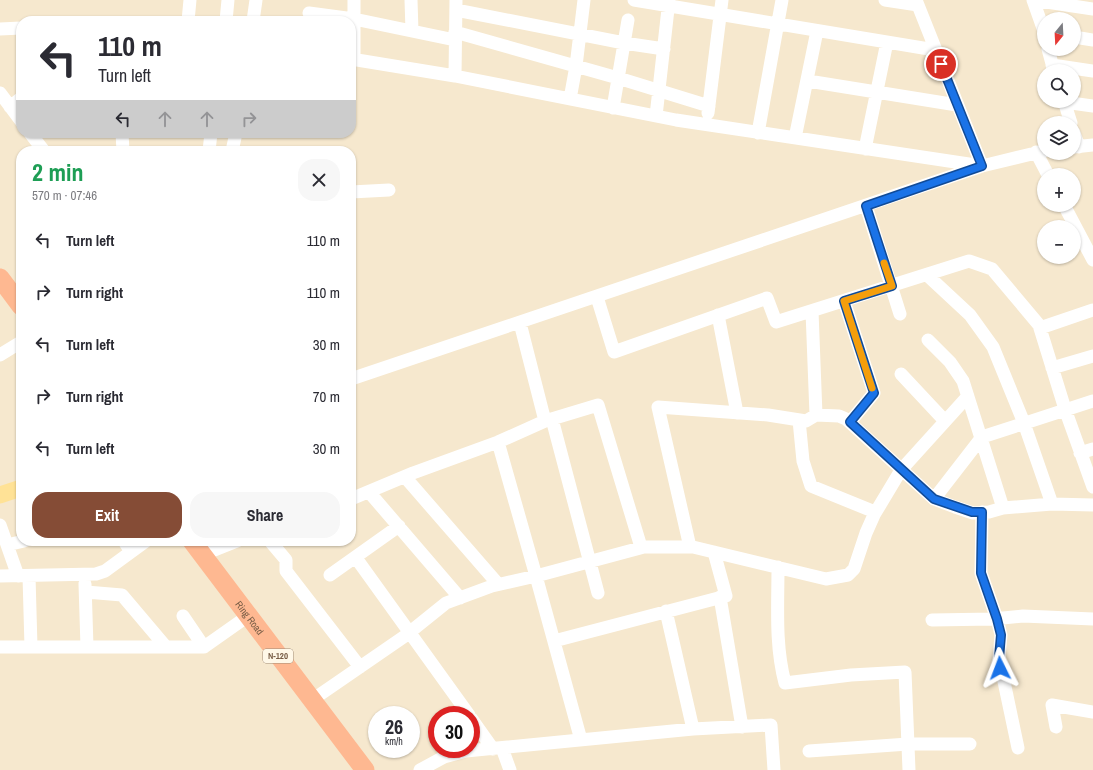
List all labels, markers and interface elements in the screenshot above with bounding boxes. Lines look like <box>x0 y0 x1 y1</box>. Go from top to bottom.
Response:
north arrow <box>1037 12 1081 56</box>
map controls <box>1037 12 1081 264</box>
text: 110 m <box>98 27 162 65</box>
icon: left <box>32 32 84 84</box>
pin <box>924 47 958 81</box>
icon: arrive <box>930 53 952 75</box>
text: Turn left <box>98 63 151 88</box>
button: search <box>1037 64 1081 108</box>
icon: left <box>112 108 134 130</box>
icon: ahead <box>154 108 176 130</box>
icon: ahead <box>196 108 218 130</box>
icon: right <box>238 108 260 130</box>
button: layers <box>1037 116 1081 160</box>
text: 2 min <box>32 156 83 188</box>
button: close <box>298 159 340 201</box>
button: + <box>1037 168 1081 212</box>
text: 570 m · 07:46 <box>32 187 97 204</box>
button: − <box>1037 220 1081 264</box>
icon: left <box>32 229 54 251</box>
text: Turn left <box>66 230 114 251</box>
text: 110 m <box>307 230 340 251</box>
icon: right <box>32 281 54 303</box>
text: Turn right <box>66 282 123 303</box>
text: 110 m <box>307 282 340 303</box>
icon: left <box>32 333 54 355</box>
text: Turn left <box>66 334 114 355</box>
text: 30 m <box>313 334 340 355</box>
icon: right <box>32 385 54 407</box>
text: Turn right <box>66 386 123 407</box>
text: 70 m <box>313 386 340 407</box>
icon: left <box>32 437 54 459</box>
text: Turn left <box>66 438 114 459</box>
text: 30 m <box>313 438 340 459</box>
button: Exit <box>32 492 182 538</box>
button: Share <box>190 492 340 538</box>
street label: Ring Road <box>232 598 266 637</box>
position arrow <box>979 647 1021 689</box>
road number: N-120 <box>263 649 293 663</box>
speed limit sign: 30 <box>428 706 480 758</box>
text: 26 <box>385 713 403 740</box>
text: km/h <box>385 735 403 748</box>

